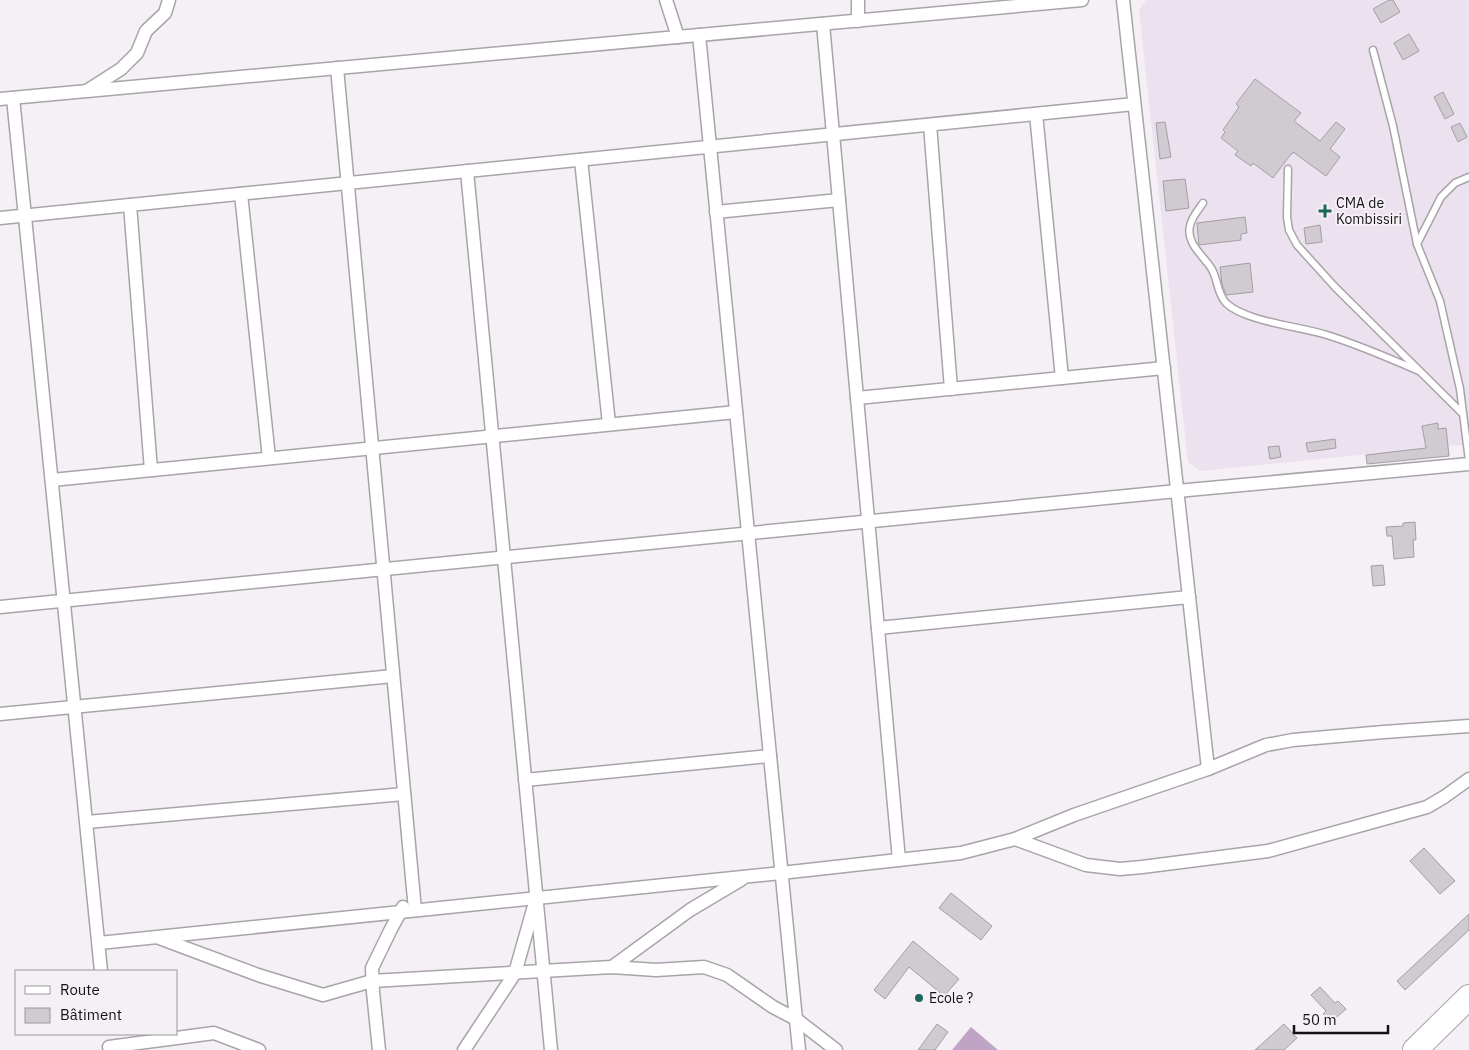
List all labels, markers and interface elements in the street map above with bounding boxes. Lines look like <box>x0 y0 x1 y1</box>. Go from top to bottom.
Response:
place label: CMA de Kombissiri <box>1336 194 1402 228</box>
marker: CMA de Kombissiri <box>1318 204 1332 218</box>
legend <box>15 970 178 1035</box>
text: Route <box>60 980 100 999</box>
place label: Ecole ? <box>929 989 974 1007</box>
marker: Ecole ? <box>913 992 925 1004</box>
scale bar <box>1294 1002 1388 1034</box>
text: Bâtiment <box>60 1005 122 1024</box>
text: 50 m <box>1302 1010 1337 1029</box>

